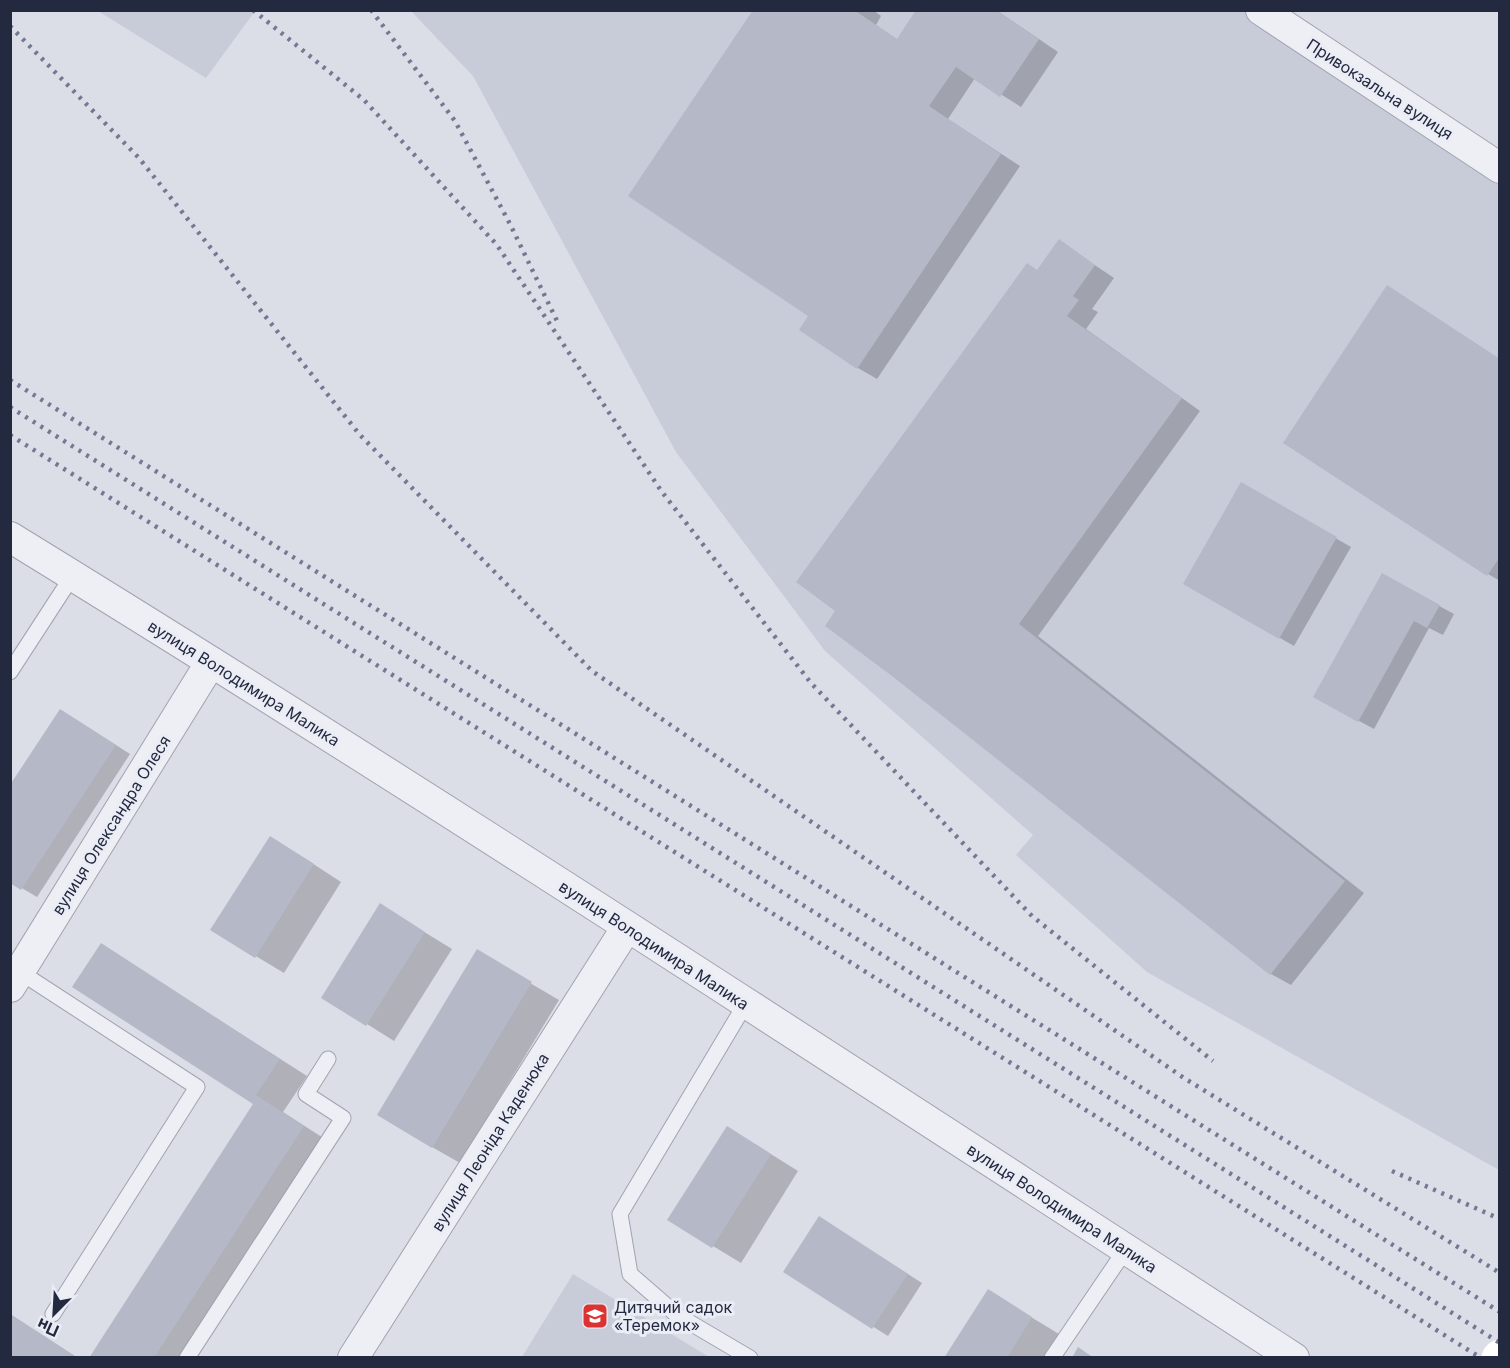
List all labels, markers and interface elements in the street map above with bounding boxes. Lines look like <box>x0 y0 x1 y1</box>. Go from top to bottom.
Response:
street label: Привокзальна вулиця <box>1303 34 1457 144</box>
street label: вулиця Володимира Малика <box>144 616 344 750</box>
street label: вулиця Олександра Олеся <box>47 732 175 918</box>
street label: вулиця Володимира Малика <box>555 876 753 1014</box>
street label: вулиця Леоніда Каденюка <box>427 1049 553 1235</box>
street label: вулиця Володимира Малика <box>963 1139 1161 1277</box>
north arrow <box>24 1284 84 1344</box>
place label: Дитячий садок «Теремок» <box>614 1297 732 1335</box>
school or university icon: Дитячий садок «Теремок» <box>580 1301 610 1331</box>
text: Пн <box>34 1314 62 1341</box>

